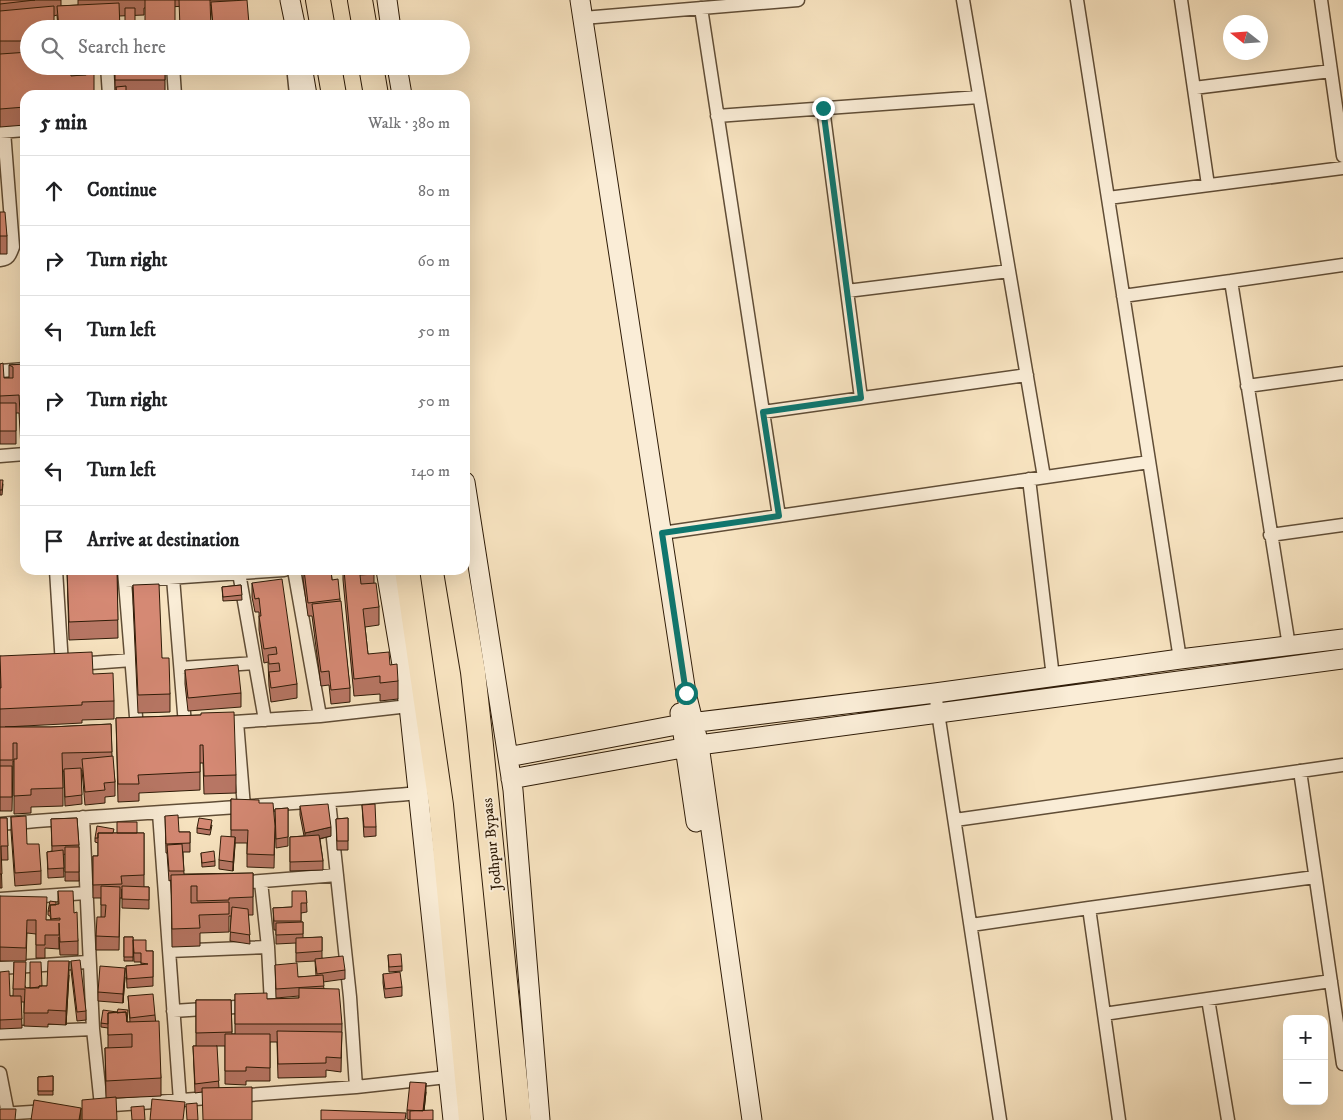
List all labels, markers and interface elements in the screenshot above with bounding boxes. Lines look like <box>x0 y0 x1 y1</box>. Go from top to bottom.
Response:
north arrow <box>1223 15 1268 60</box>
search box <box>20 20 470 75</box>
icon: search <box>38 34 66 62</box>
text: Search here <box>78 36 166 59</box>
route end <box>812 97 835 120</box>
text: 5 min <box>40 110 87 136</box>
text: Walk · 380 m <box>368 113 450 133</box>
icon: ahead <box>40 177 68 205</box>
text: Continue <box>87 179 157 202</box>
text: 80 m <box>418 181 450 201</box>
icon: right <box>40 247 68 275</box>
text: Turn right <box>87 249 167 272</box>
text: 60 m <box>418 251 450 271</box>
icon: left <box>40 317 68 345</box>
text: Turn left <box>87 319 156 342</box>
text: 50 m <box>418 321 450 341</box>
icon: right <box>40 387 68 415</box>
text: Turn right <box>87 389 167 412</box>
text: 50 m <box>418 391 450 411</box>
icon: left <box>40 457 68 485</box>
text: Turn left <box>87 459 156 482</box>
text: 140 m <box>411 461 450 481</box>
icon: arrive <box>40 527 68 555</box>
text: Arrive at destination <box>87 529 239 552</box>
route start <box>675 682 698 705</box>
street label: Jodhpur Bypass <box>478 797 506 893</box>
map controls <box>1283 1015 1328 1105</box>
button: + <box>1283 1015 1328 1060</box>
button: − <box>1283 1060 1328 1105</box>

